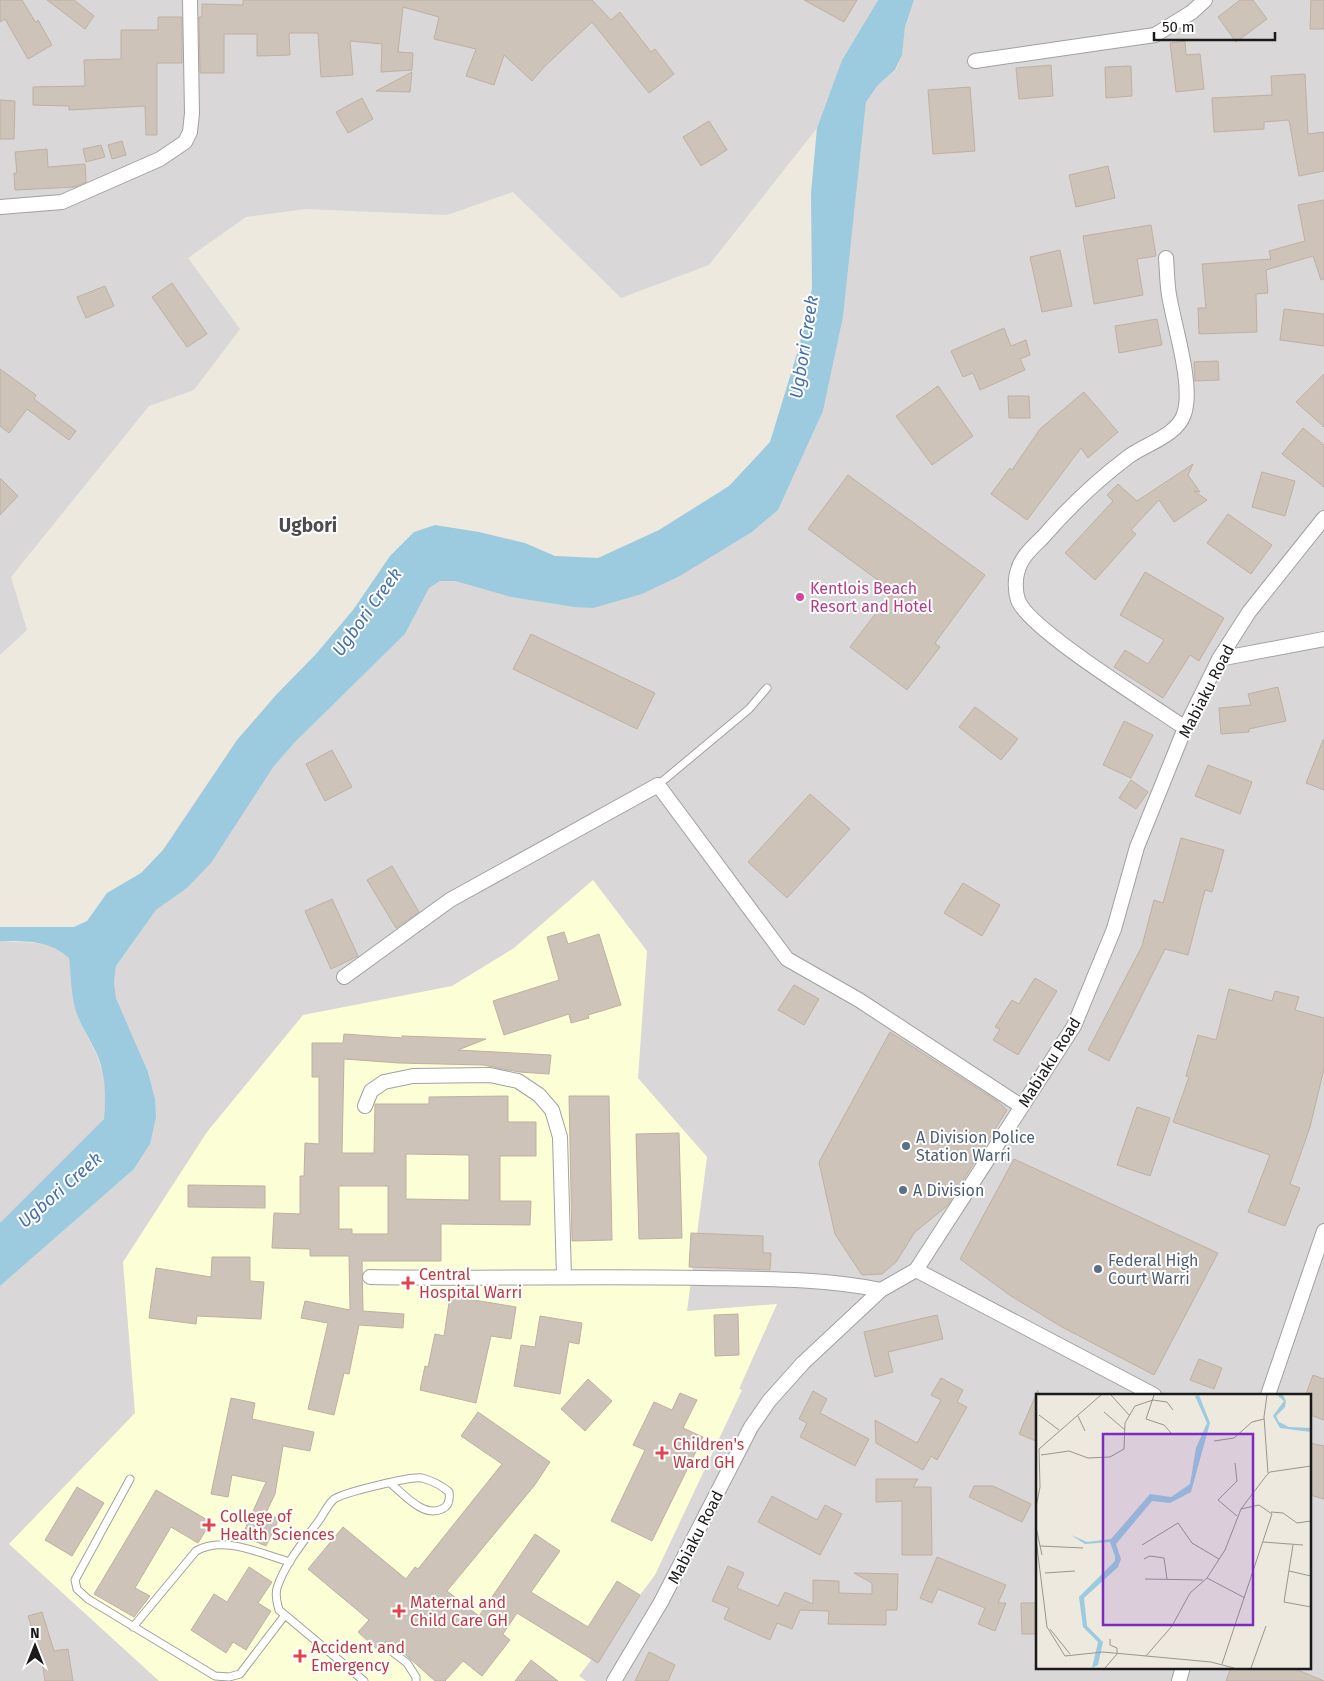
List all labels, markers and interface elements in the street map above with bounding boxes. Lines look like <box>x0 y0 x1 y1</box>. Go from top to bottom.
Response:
scale bar <box>1154 10 1275 42</box>
text: 50 m <box>1162 18 1195 36</box>
water label: Ugbori Creek <box>785 294 823 400</box>
district label: Ugbori <box>279 514 337 537</box>
water label: Ugbori Creek <box>328 563 407 661</box>
place label: Kentlois Beach Resort and Hotel <box>810 579 933 616</box>
marker: Kentlois Beach Resort and Hotel <box>794 591 806 603</box>
street label: Mabiaku Road <box>1175 641 1238 741</box>
street label: Mabiaku Road <box>1014 1014 1085 1111</box>
place label: A Division Police Station Warri <box>916 1128 1035 1165</box>
marker: A Division Police Station Warri <box>900 1140 912 1152</box>
water label: Ugbori Creek <box>14 1147 107 1232</box>
place label: A Division <box>913 1181 984 1200</box>
marker: A Division <box>897 1184 909 1196</box>
place label: Federal High Court Warri <box>1108 1251 1198 1288</box>
marker: Federal High Court Warri <box>1092 1263 1104 1275</box>
place label: Central Hospital Warri <box>419 1265 522 1302</box>
marker: Central Hospital Warri <box>401 1276 415 1290</box>
inset map <box>1036 1394 1312 1668</box>
place label: Children's Ward GH <box>673 1435 744 1472</box>
marker: Children's Ward GH <box>655 1446 669 1460</box>
street label: Mabiaku Road <box>664 1487 727 1587</box>
place label: College of Health Sciences <box>220 1507 335 1544</box>
marker: College of Health Sciences <box>202 1518 216 1532</box>
place label: Maternal and Child Care GH <box>410 1593 508 1630</box>
marker: Maternal and Child Care GH <box>392 1604 406 1618</box>
north arrow <box>10 1621 60 1671</box>
text: N <box>30 1625 40 1642</box>
place label: Accident and Emergency <box>311 1638 405 1675</box>
marker: Accident and Emergency <box>293 1649 307 1663</box>

